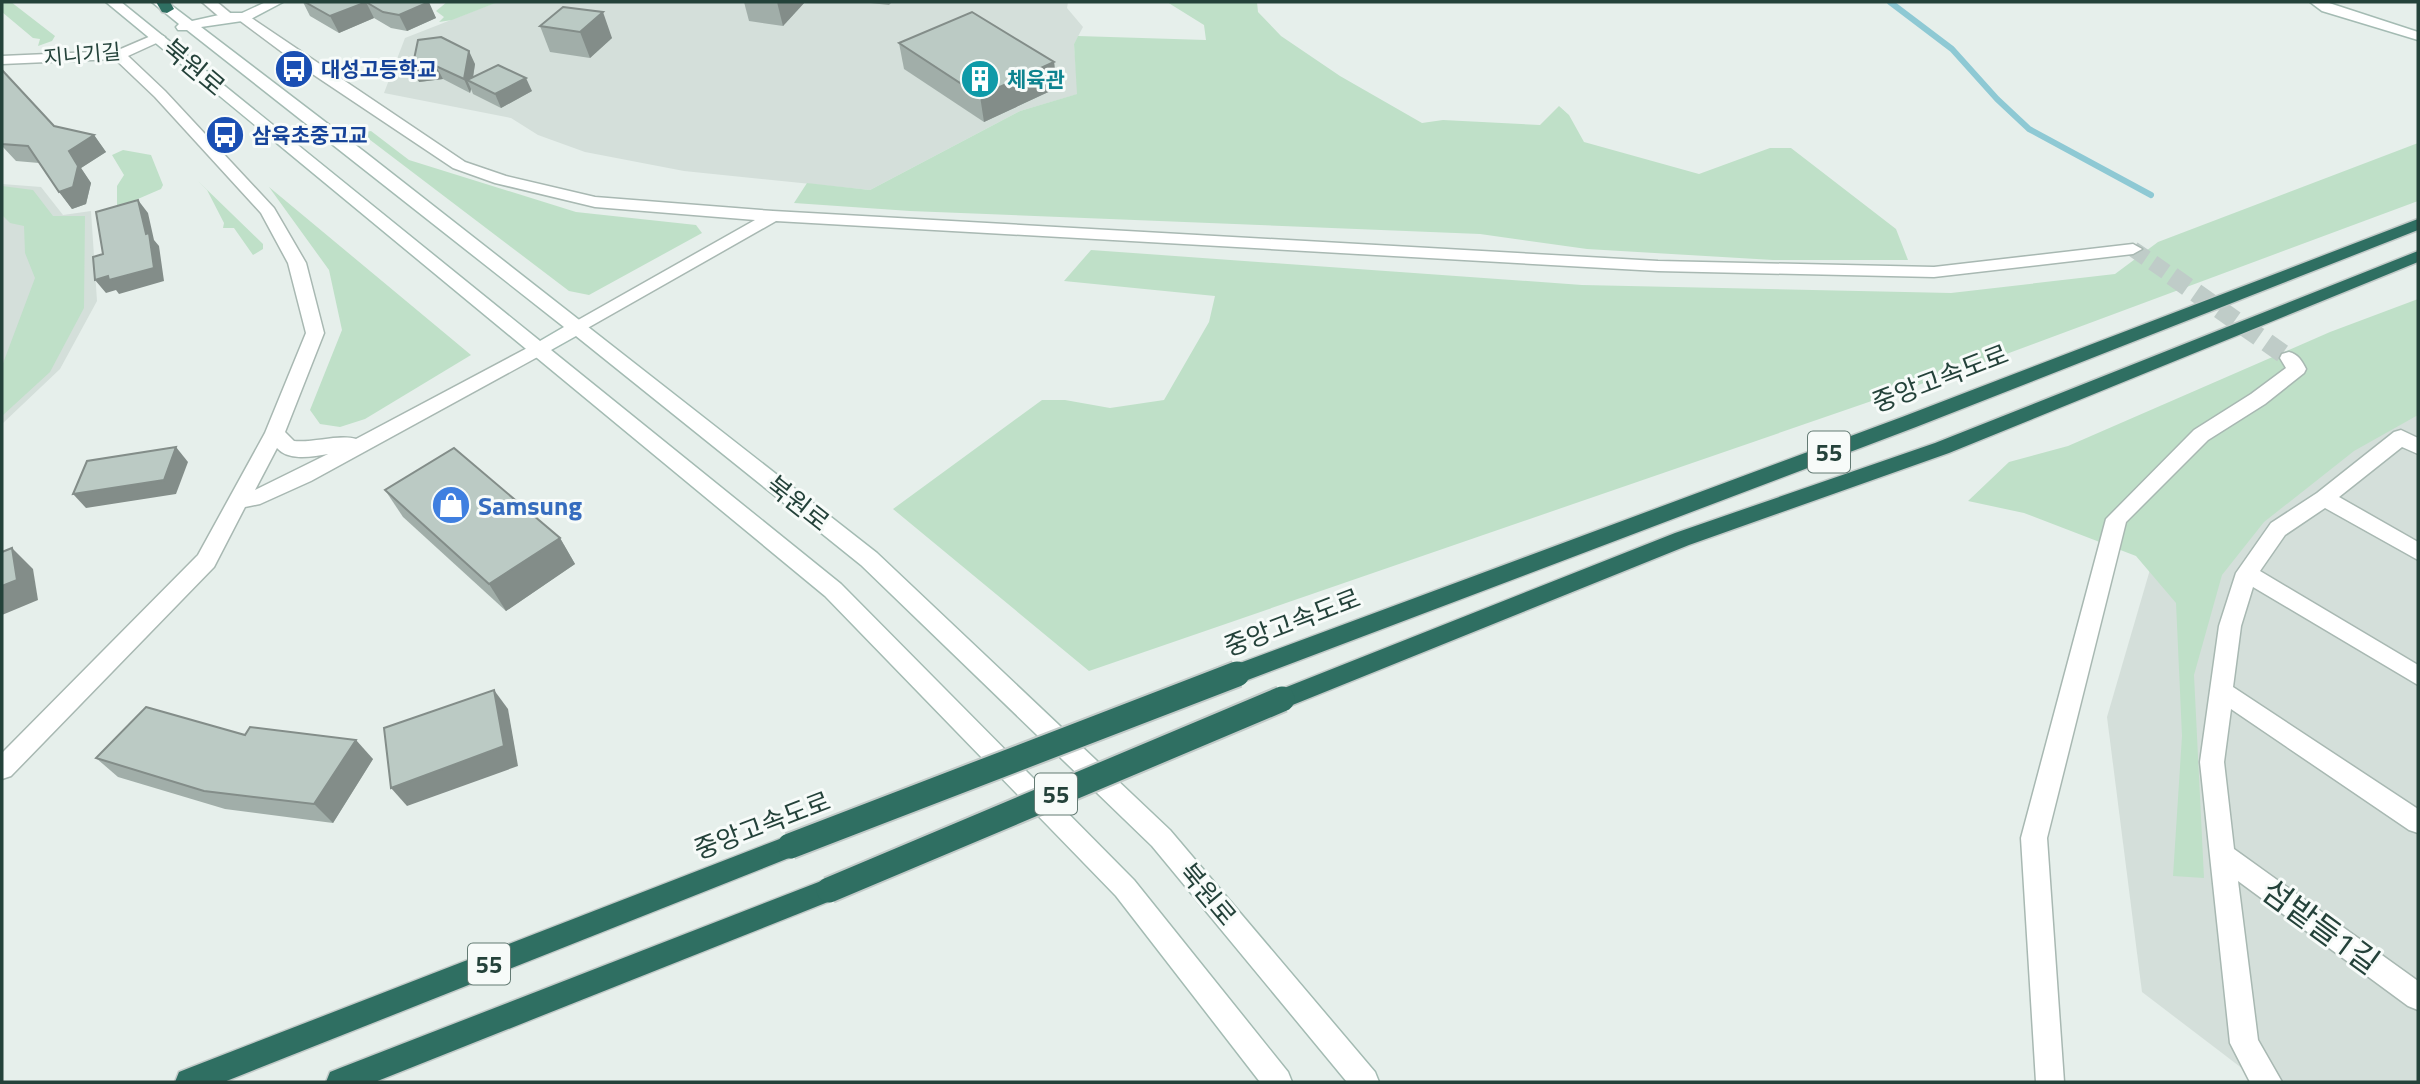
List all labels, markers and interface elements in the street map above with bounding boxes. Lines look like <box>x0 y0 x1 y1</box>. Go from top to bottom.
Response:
street label: 북원로 <box>154 29 234 105</box>
street label: 지니기길 <box>42 35 122 73</box>
bus stop icon: 대성고등학교 <box>273 48 315 90</box>
place label: 대성고등학교 <box>321 53 437 85</box>
building icon: 체육관 <box>959 58 1001 100</box>
place label: 체육관 <box>1007 63 1065 95</box>
bus stop icon: 삼육초중고교 <box>204 114 246 156</box>
place label: 삼육초중고교 <box>252 119 368 151</box>
street label: 중앙고속도로 <box>1866 334 2014 422</box>
road number: 55 <box>1808 432 1850 472</box>
street label: 북원로 <box>758 466 838 540</box>
shop icon: Samsung <box>430 484 472 526</box>
place label: Samsung <box>478 486 582 525</box>
street label: 중앙고속도로 <box>1218 578 1366 666</box>
road number: 55 <box>1035 774 1077 814</box>
street label: 중앙고속도로 <box>688 781 836 869</box>
street label: 북원로 <box>1170 854 1246 934</box>
street label: 섬밭들1길 <box>2252 867 2390 985</box>
road number: 55 <box>468 944 510 984</box>

